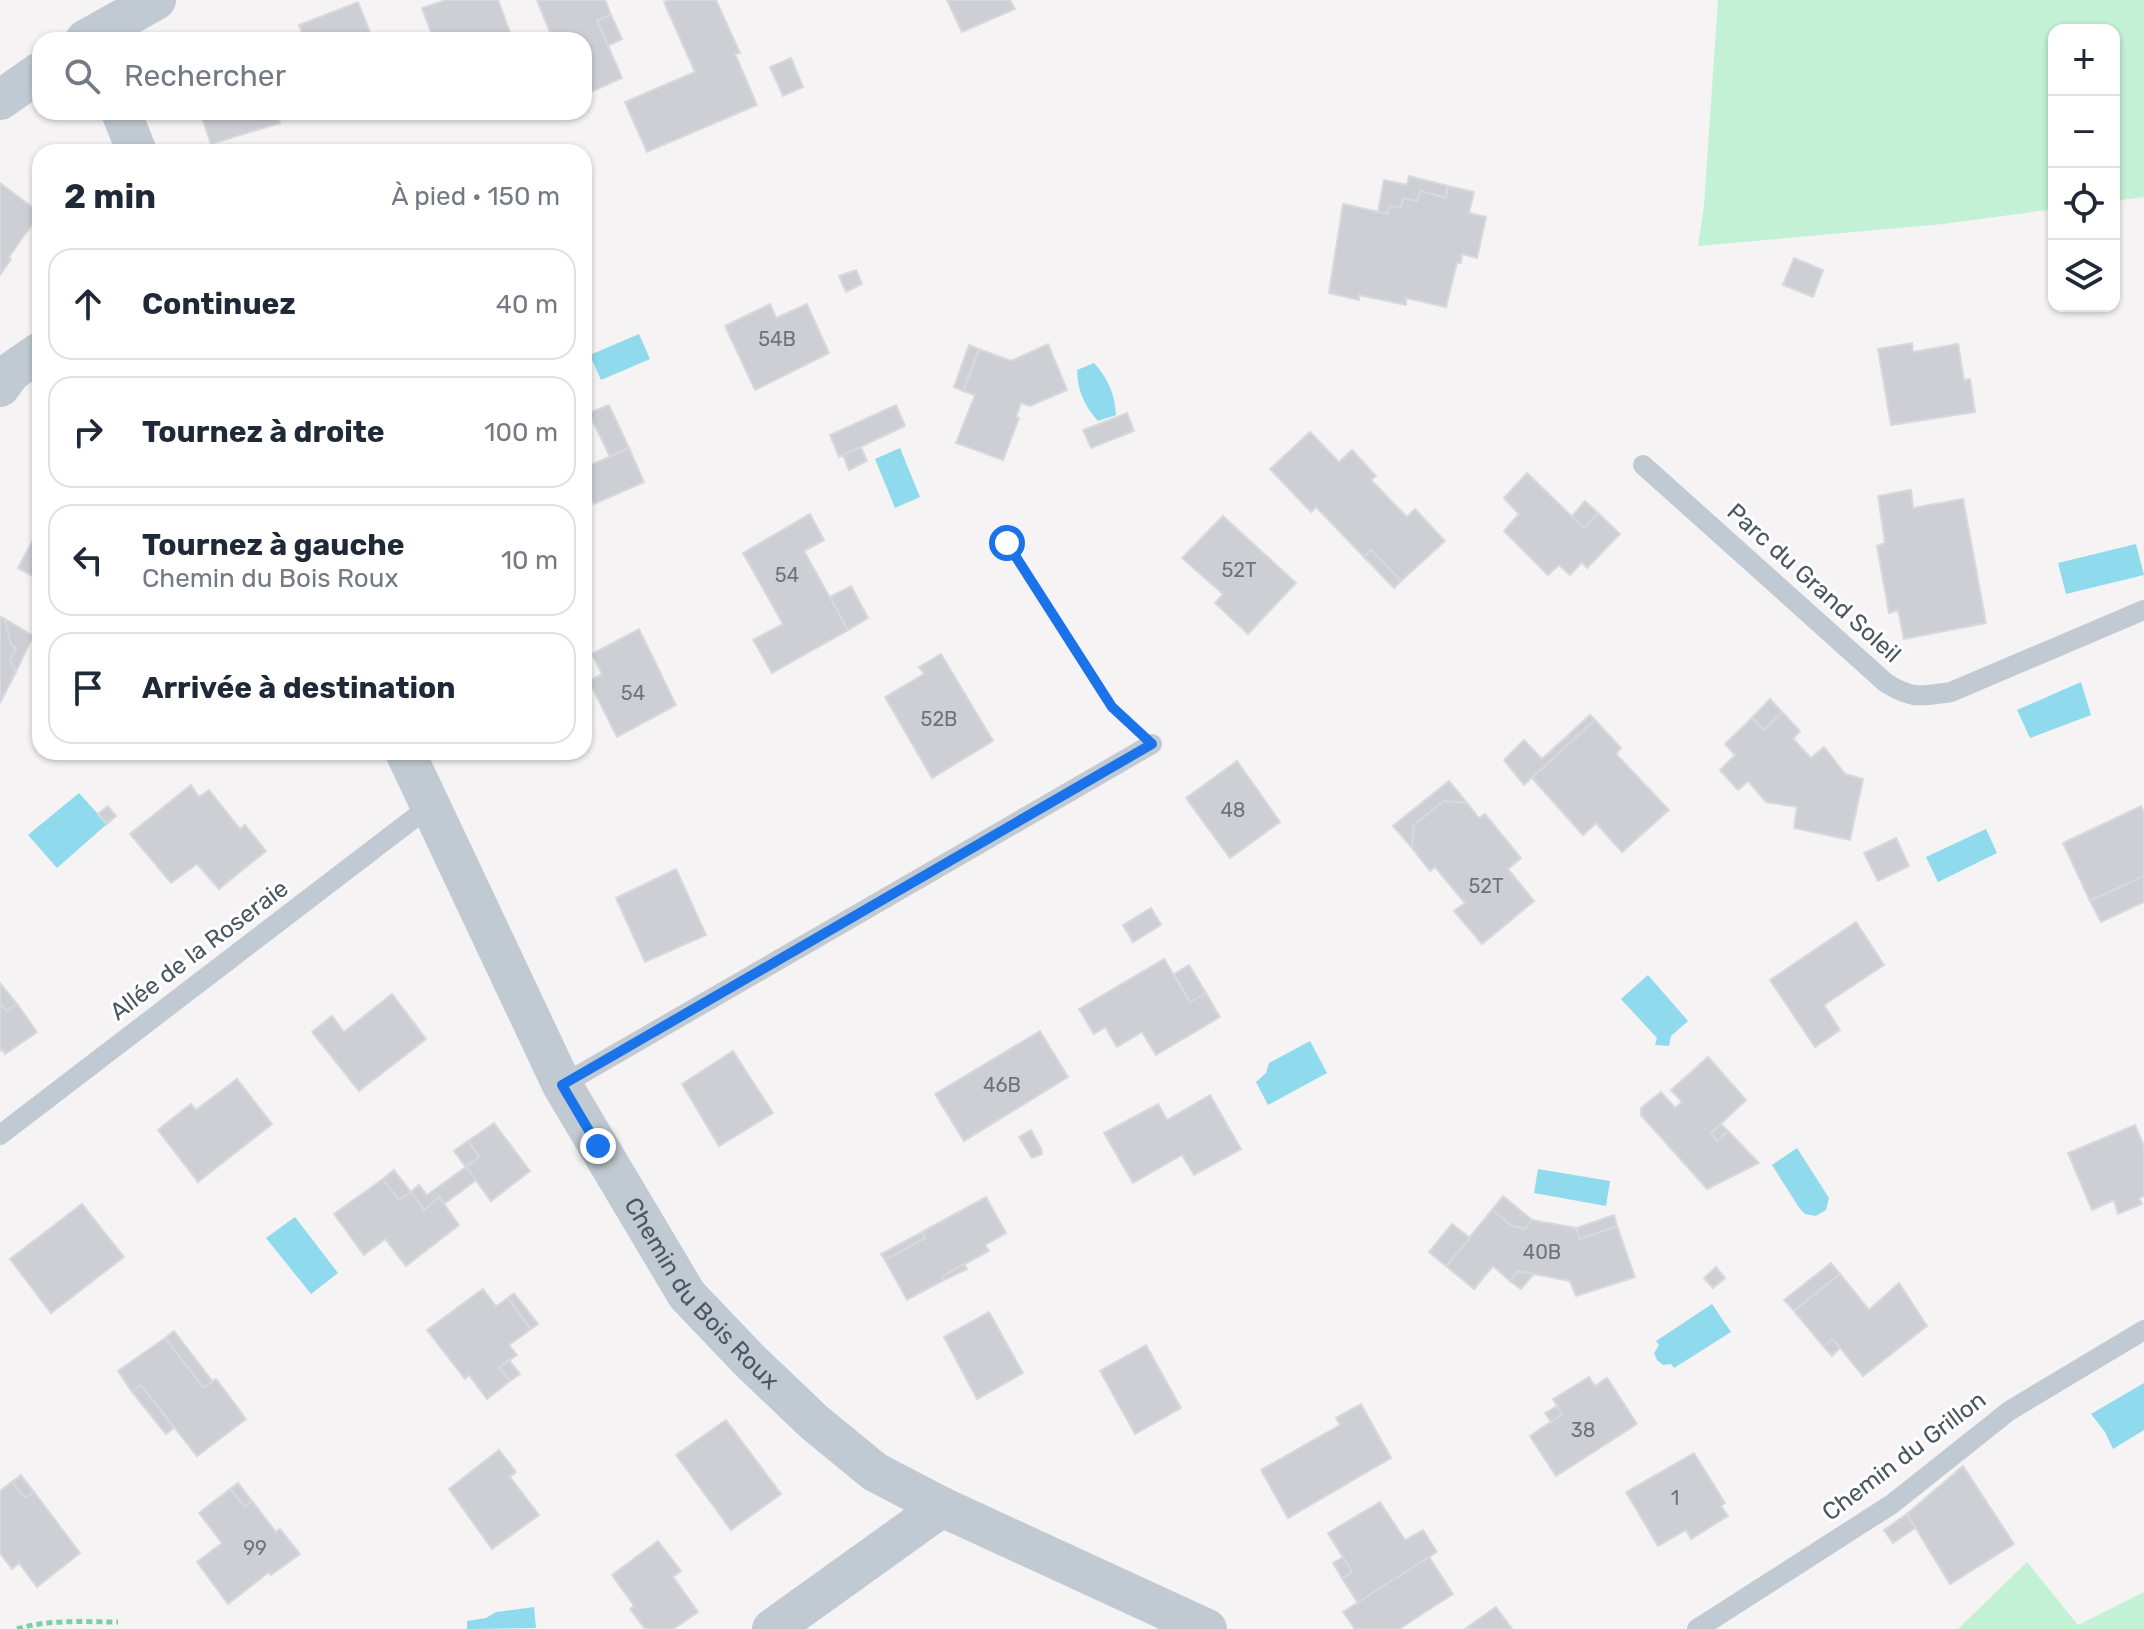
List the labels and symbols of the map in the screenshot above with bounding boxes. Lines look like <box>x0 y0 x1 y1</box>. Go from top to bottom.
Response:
house number: 54B <box>758 327 796 351</box>
street label: Parc du Grand Soleil <box>1721 498 1907 668</box>
route start <box>989 525 1025 561</box>
house number: 52T <box>1221 558 1257 582</box>
house number: 54 <box>775 563 799 587</box>
house number: 54 <box>621 681 645 705</box>
house number: 52B <box>921 707 957 731</box>
house number: 48 <box>1220 798 1246 822</box>
street label: Allée de la Roseraie <box>105 874 293 1026</box>
house number: 52T <box>1468 874 1504 898</box>
house number: 46B <box>983 1073 1021 1097</box>
route end <box>580 1128 616 1164</box>
street label: Chemin du Bois Roux <box>618 1193 785 1395</box>
house number: 40B <box>1523 1240 1561 1264</box>
street label: Chemin du Grillon <box>1817 1385 1991 1527</box>
house number: 38 <box>1571 1418 1595 1442</box>
house number: 1 <box>1671 1486 1679 1510</box>
house number: 99 <box>243 1536 267 1560</box>

